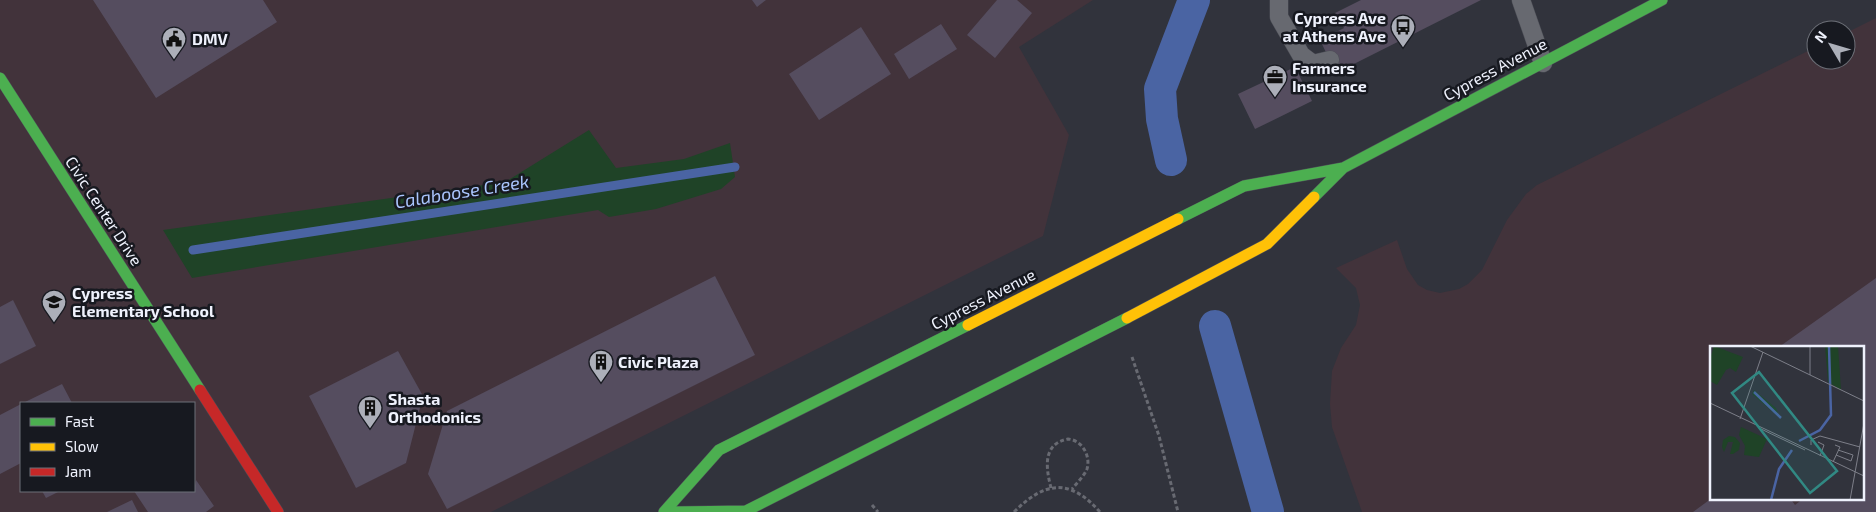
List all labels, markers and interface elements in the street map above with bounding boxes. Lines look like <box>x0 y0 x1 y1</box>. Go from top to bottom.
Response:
place label: Cypress Ave at Athens Ave <box>1283 8 1386 45</box>
bus stop icon: Cypress Ave at Athens Ave <box>1390 14 1416 48</box>
north arrow <box>1806 20 1856 70</box>
public building icon: DMV <box>161 26 187 60</box>
text: N <box>1811 27 1830 46</box>
place label: DMV <box>192 29 229 48</box>
street label: Cypress Avenue <box>1440 33 1550 104</box>
place label: Farmers Insurance <box>1292 58 1367 95</box>
office icon: Farmers Insurance <box>1262 64 1288 98</box>
street label: Civic Center Drive <box>62 153 147 269</box>
water label: Calaboose Creek <box>393 170 530 212</box>
street label: Cypress Avenue <box>927 264 1038 333</box>
place label: Cypress Elementary School <box>72 283 215 321</box>
school or university icon: Cypress Elementary School <box>41 289 67 323</box>
inset map <box>1710 346 1864 500</box>
building icon: Civic Plaza <box>588 349 614 383</box>
place label: Civic Plaza <box>618 352 699 371</box>
place label: Shasta Orthodonics <box>388 389 481 426</box>
building icon: Shasta Orthodonics <box>357 395 383 429</box>
legend <box>20 402 195 492</box>
text: Fast <box>65 412 95 430</box>
text: Slow <box>65 437 99 455</box>
text: Jam <box>65 462 91 480</box>

